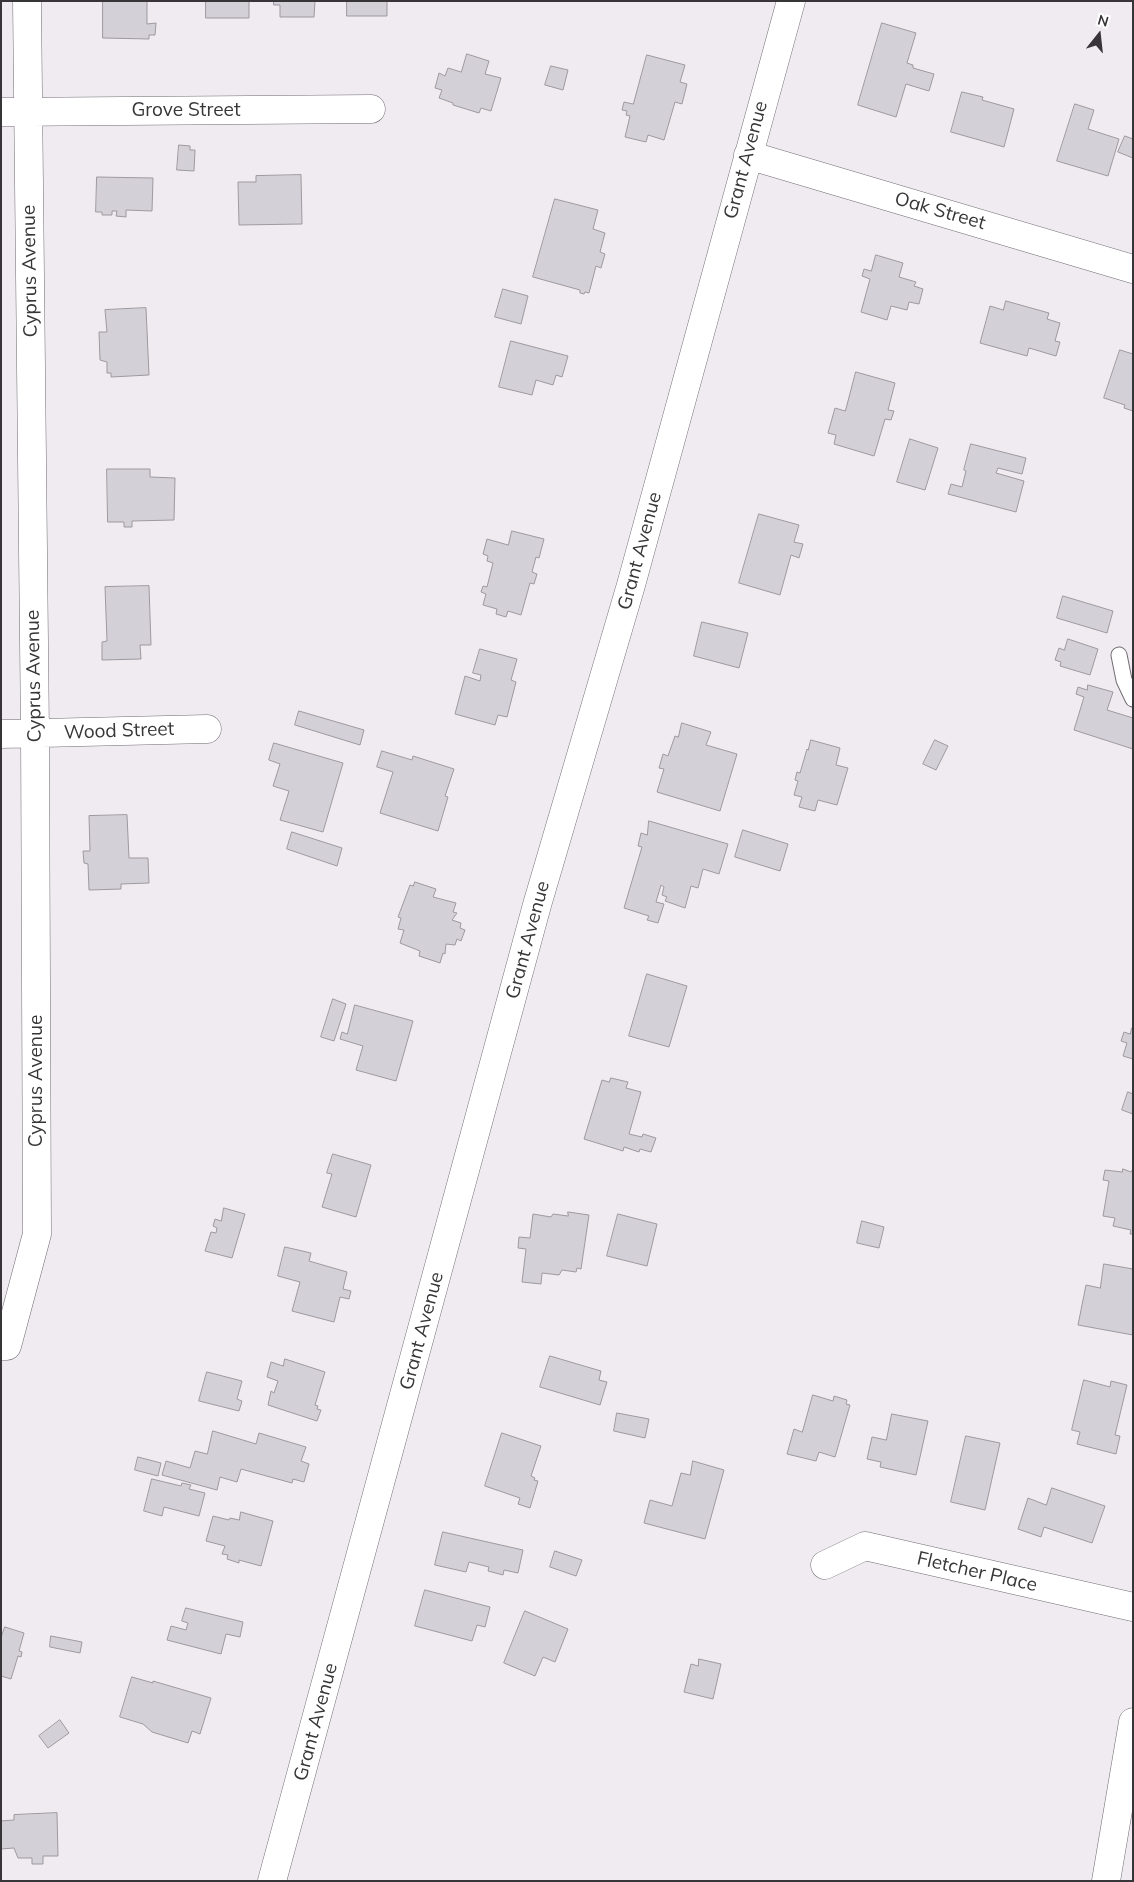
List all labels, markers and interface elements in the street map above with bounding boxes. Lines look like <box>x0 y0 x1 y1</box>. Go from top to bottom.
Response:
north arrow <box>1074 10 1124 60</box>
text: N <box>1096 10 1111 31</box>
street label: Grove Street <box>131 99 241 121</box>
street label: Grant Avenue <box>719 99 773 221</box>
street label: Oak Street <box>892 187 988 235</box>
street label: Cyprus Avenue <box>17 205 43 337</box>
street label: Grant Avenue <box>613 490 667 612</box>
street label: Cyprus Avenue <box>21 610 47 742</box>
street label: Wood Street <box>63 718 175 744</box>
street label: Grant Avenue <box>501 879 555 1001</box>
street label: Cyprus Avenue <box>25 1015 47 1147</box>
street label: Grant Avenue <box>395 1270 449 1392</box>
street label: Fletcher Place <box>915 1547 1039 1597</box>
street label: Grant Avenue <box>289 1661 343 1783</box>

